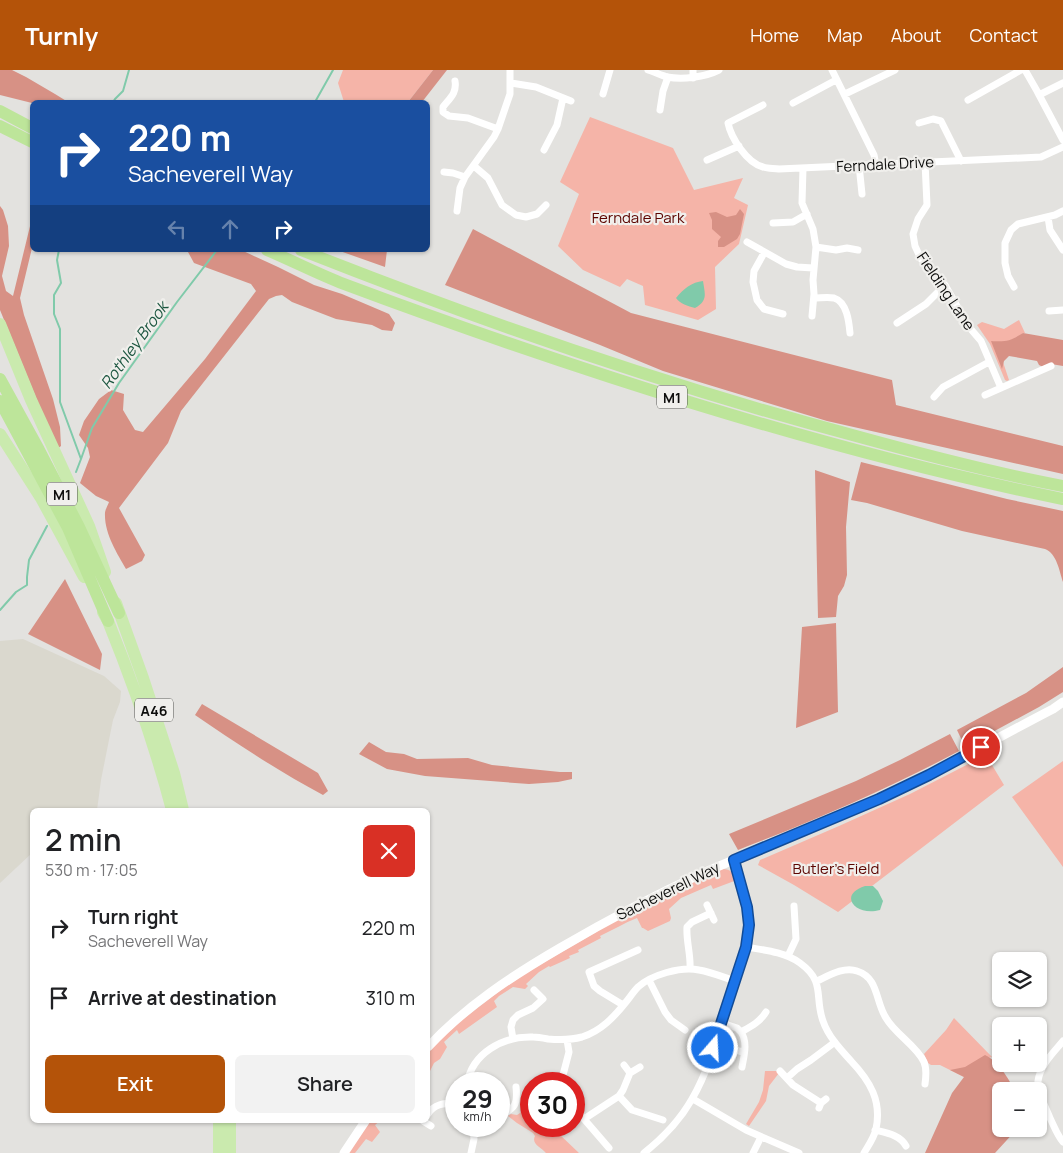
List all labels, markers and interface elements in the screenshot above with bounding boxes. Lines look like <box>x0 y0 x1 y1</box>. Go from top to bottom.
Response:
text: Turnly <box>25 19 98 52</box>
text: Home <box>750 23 799 47</box>
text: Map <box>827 23 863 47</box>
text: About <box>891 23 941 47</box>
text: Contact <box>969 23 1038 47</box>
text: 220 m <box>128 114 231 162</box>
icon: right <box>45 120 110 185</box>
street label: Ferndale Drive <box>836 151 935 177</box>
text: Sacheverell Way <box>128 159 293 189</box>
park label: Ferndale Park <box>592 207 685 228</box>
icon: left <box>163 215 191 243</box>
icon: ahead <box>216 215 244 243</box>
icon: right <box>269 215 297 243</box>
street label: Fielding Lane <box>912 248 980 334</box>
water label: Rothley Brook <box>95 295 174 393</box>
road number: M1 <box>657 386 687 408</box>
road number: M1 <box>47 482 77 506</box>
road number: A46 <box>135 698 173 722</box>
pin <box>960 726 1002 768</box>
icon: arrive <box>967 733 995 761</box>
text: 2 min <box>45 819 121 860</box>
button: close <box>363 825 415 877</box>
street label: Sacheverell Way <box>613 857 723 925</box>
park label: Butler's Field <box>793 858 880 879</box>
text: 530 m · 17:05 <box>45 859 138 881</box>
text: Turn right <box>88 904 178 930</box>
icon: right <box>45 914 73 942</box>
text: 220 m <box>362 915 415 941</box>
text: Sacheverell Way <box>88 930 208 952</box>
map controls <box>992 952 1047 1137</box>
button: layers <box>992 952 1047 1007</box>
icon: arrive <box>45 984 73 1012</box>
text: Arrive at destination <box>88 985 277 1011</box>
text: 310 m <box>366 985 415 1011</box>
button: + <box>992 1017 1047 1072</box>
position arrow <box>686 1021 738 1073</box>
button: Exit <box>45 1055 225 1113</box>
button: Share <box>235 1055 415 1113</box>
speed limit sign: 30 <box>520 1072 585 1137</box>
text: 29 <box>462 1081 493 1116</box>
button: − <box>992 1082 1047 1137</box>
text: km/h <box>464 1108 491 1125</box>

